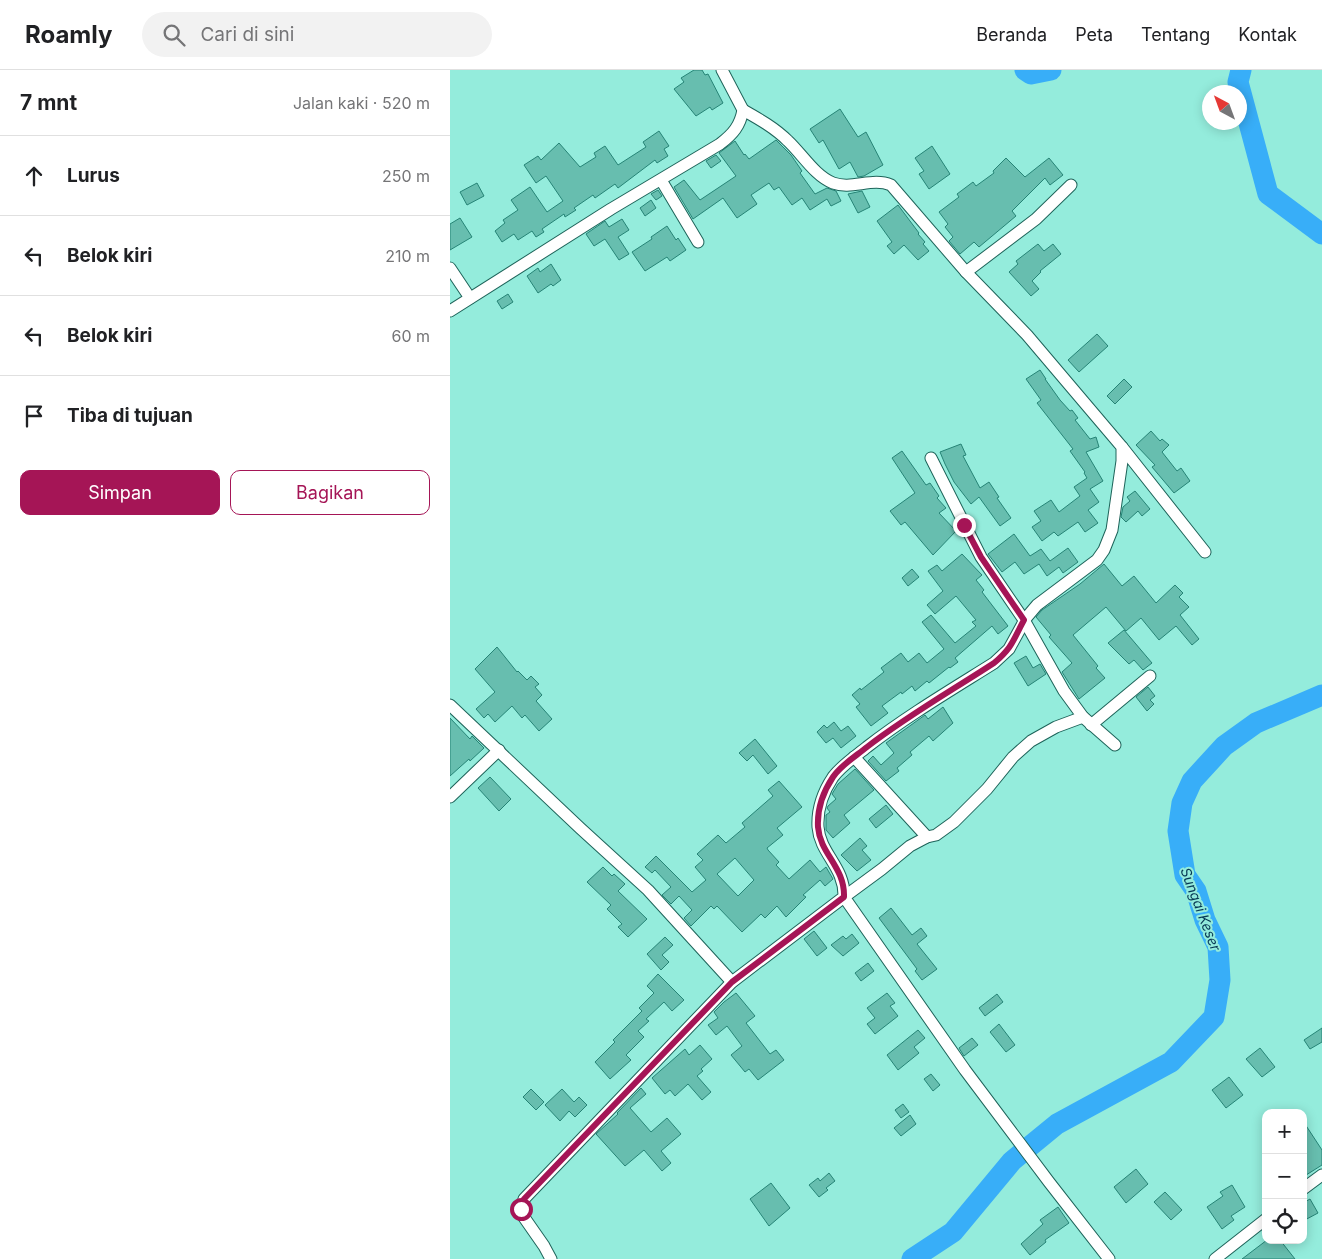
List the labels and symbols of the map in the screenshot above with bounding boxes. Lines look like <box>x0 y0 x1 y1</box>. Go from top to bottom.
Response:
north arrow <box>1202 85 1247 130</box>
route end <box>953 514 976 537</box>
water label: Sungai Keser <box>1177 865 1225 954</box>
route start <box>510 1198 533 1221</box>

